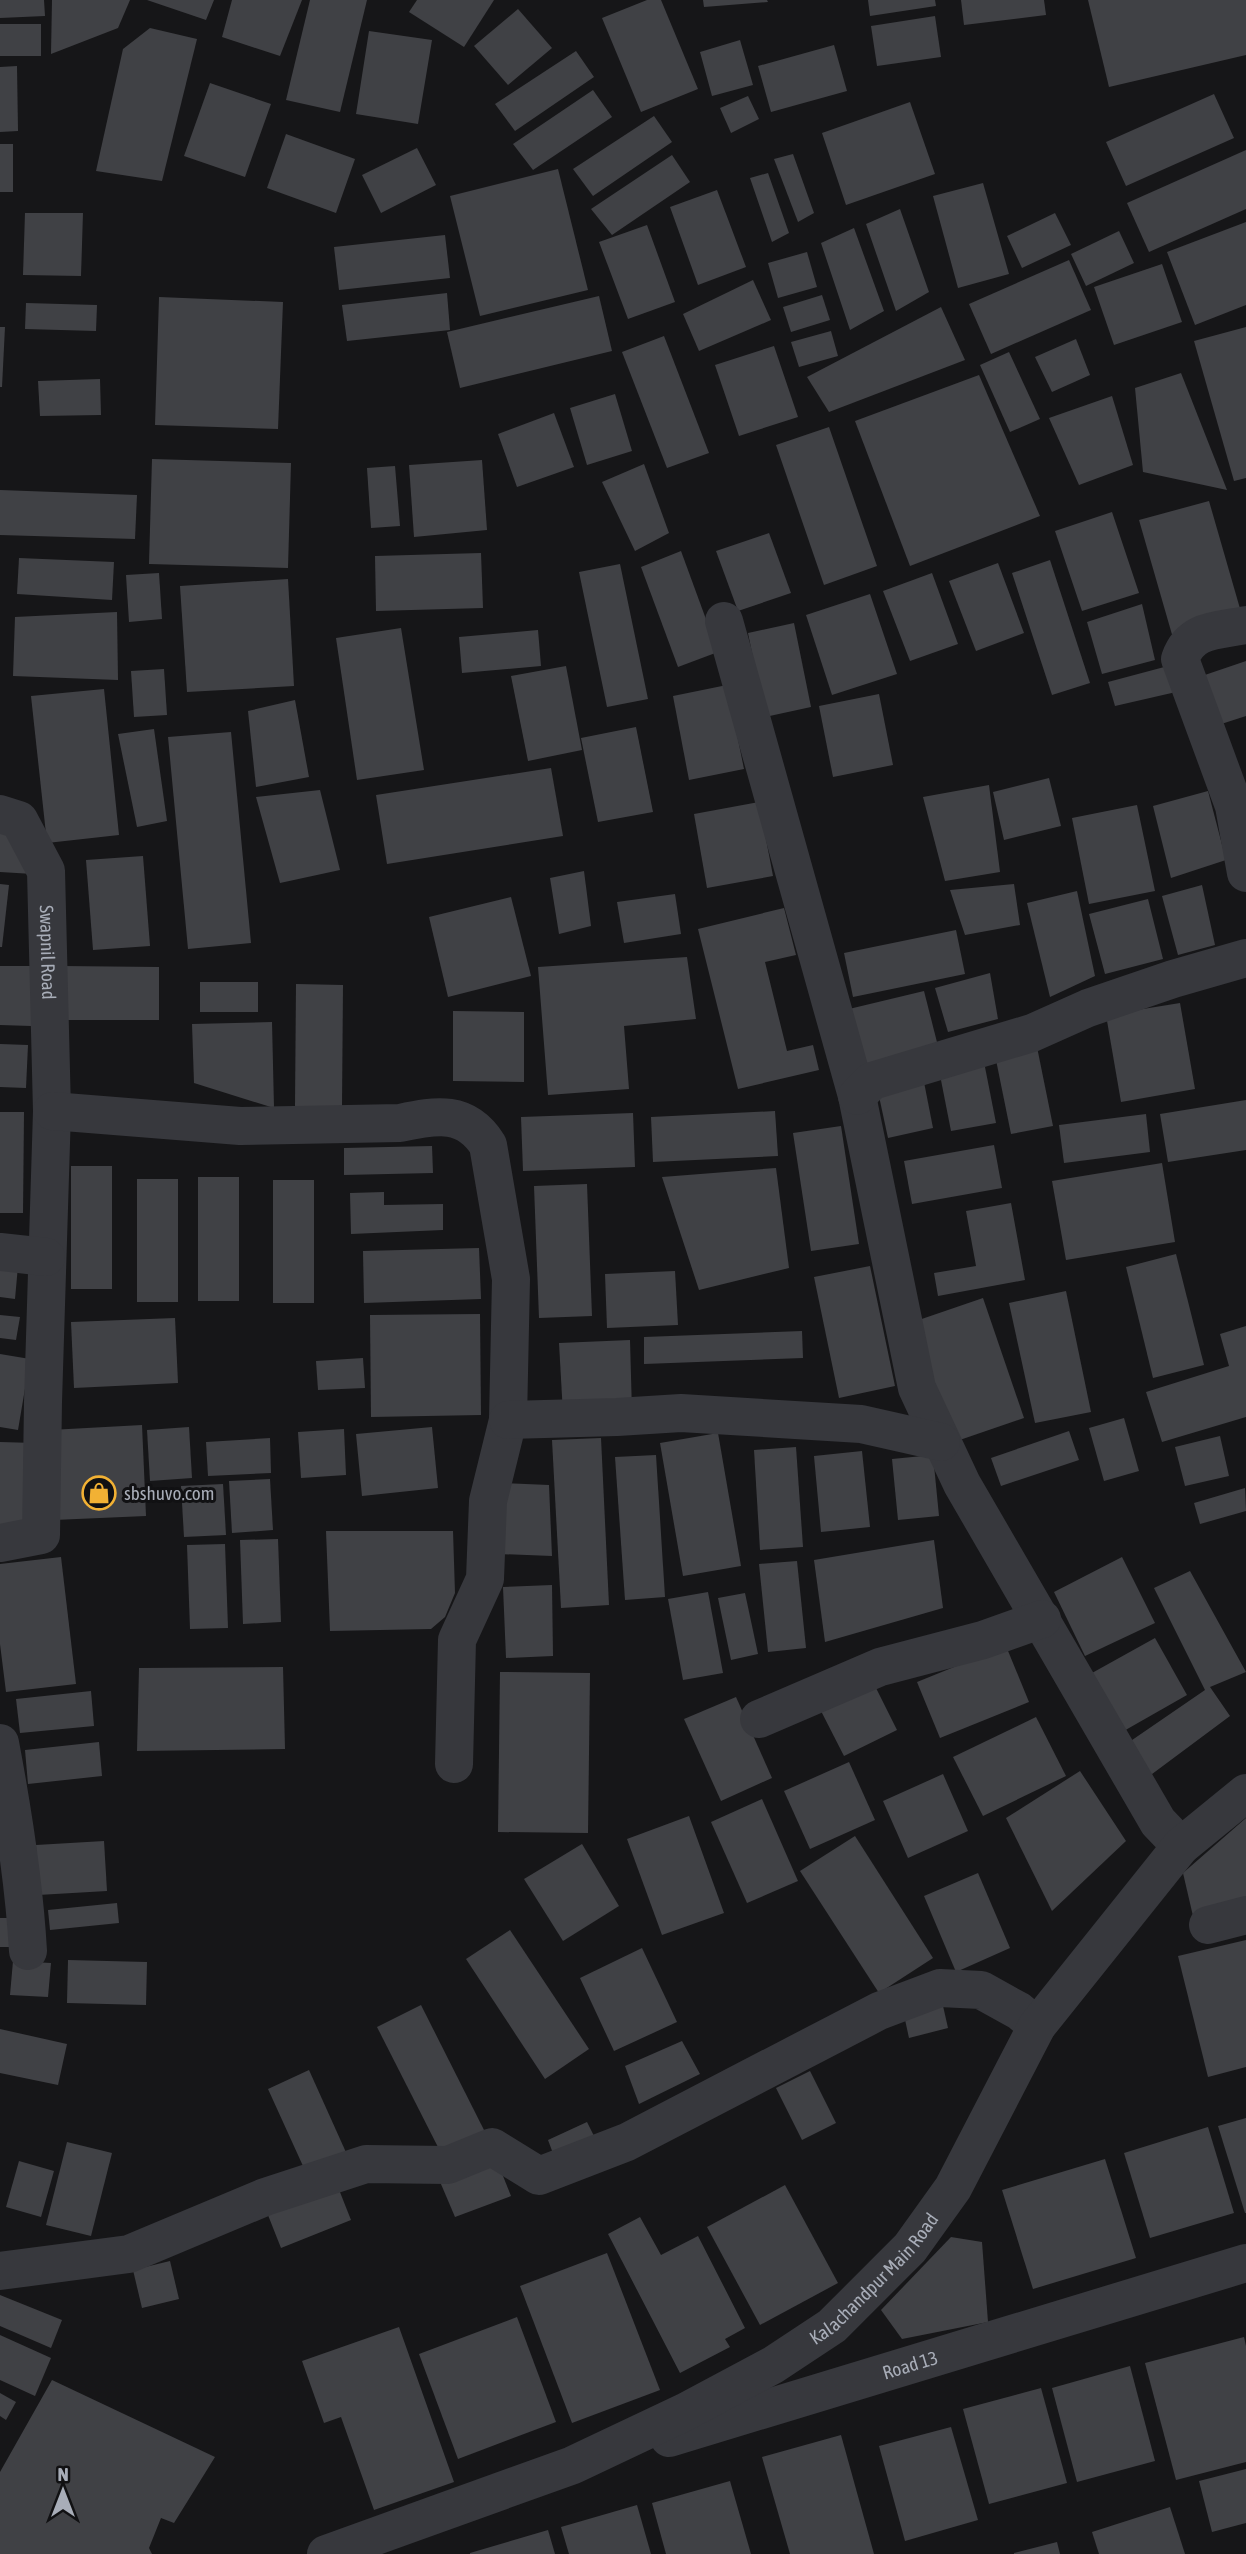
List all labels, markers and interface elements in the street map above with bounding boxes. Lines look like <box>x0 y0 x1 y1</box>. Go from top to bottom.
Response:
street label: Swapnil Road <box>36 905 60 1000</box>
shop icon: sbshuvo.com <box>80 1474 118 1512</box>
place label: sbshuvo.com <box>124 1482 214 1504</box>
street label: Kalachandpur Main Road <box>805 2209 943 2349</box>
street label: Road 13 <box>880 2346 941 2384</box>
north arrow <box>28 2456 98 2526</box>
text: N <box>57 2463 69 2485</box>

